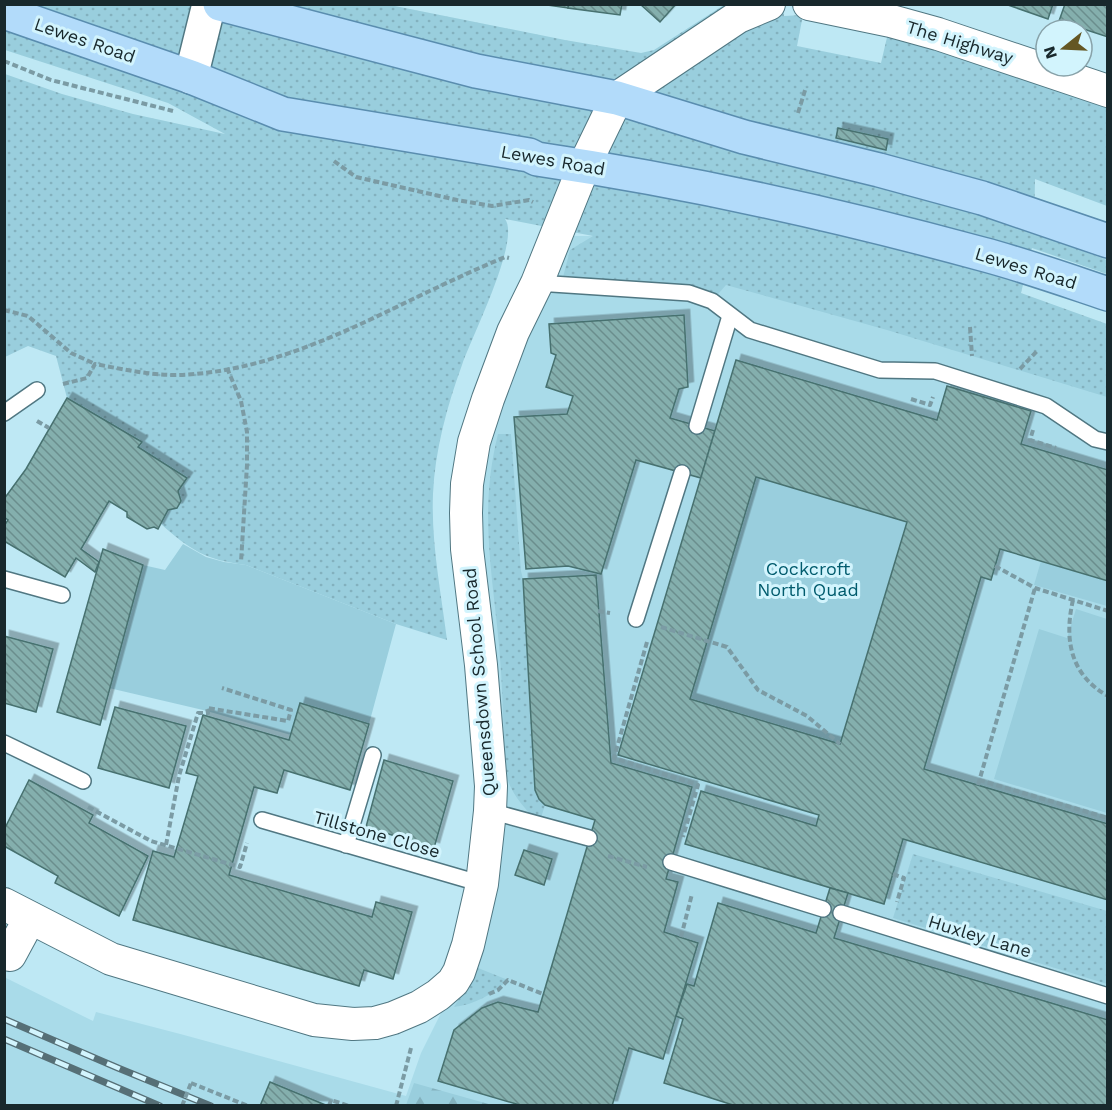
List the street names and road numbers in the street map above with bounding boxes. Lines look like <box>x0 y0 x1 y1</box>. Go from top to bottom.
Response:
street label: Lewes Road <box>32 13 138 67</box>
street label: The Highway <box>904 16 1017 68</box>
street label: Lewes Road <box>499 141 607 179</box>
street label: Lewes Road <box>973 243 1079 293</box>
street label: Queensdown School Road <box>459 567 499 797</box>
street label: Tillstone Close <box>311 806 443 862</box>
street label: Huxley Lane <box>926 910 1034 962</box>

